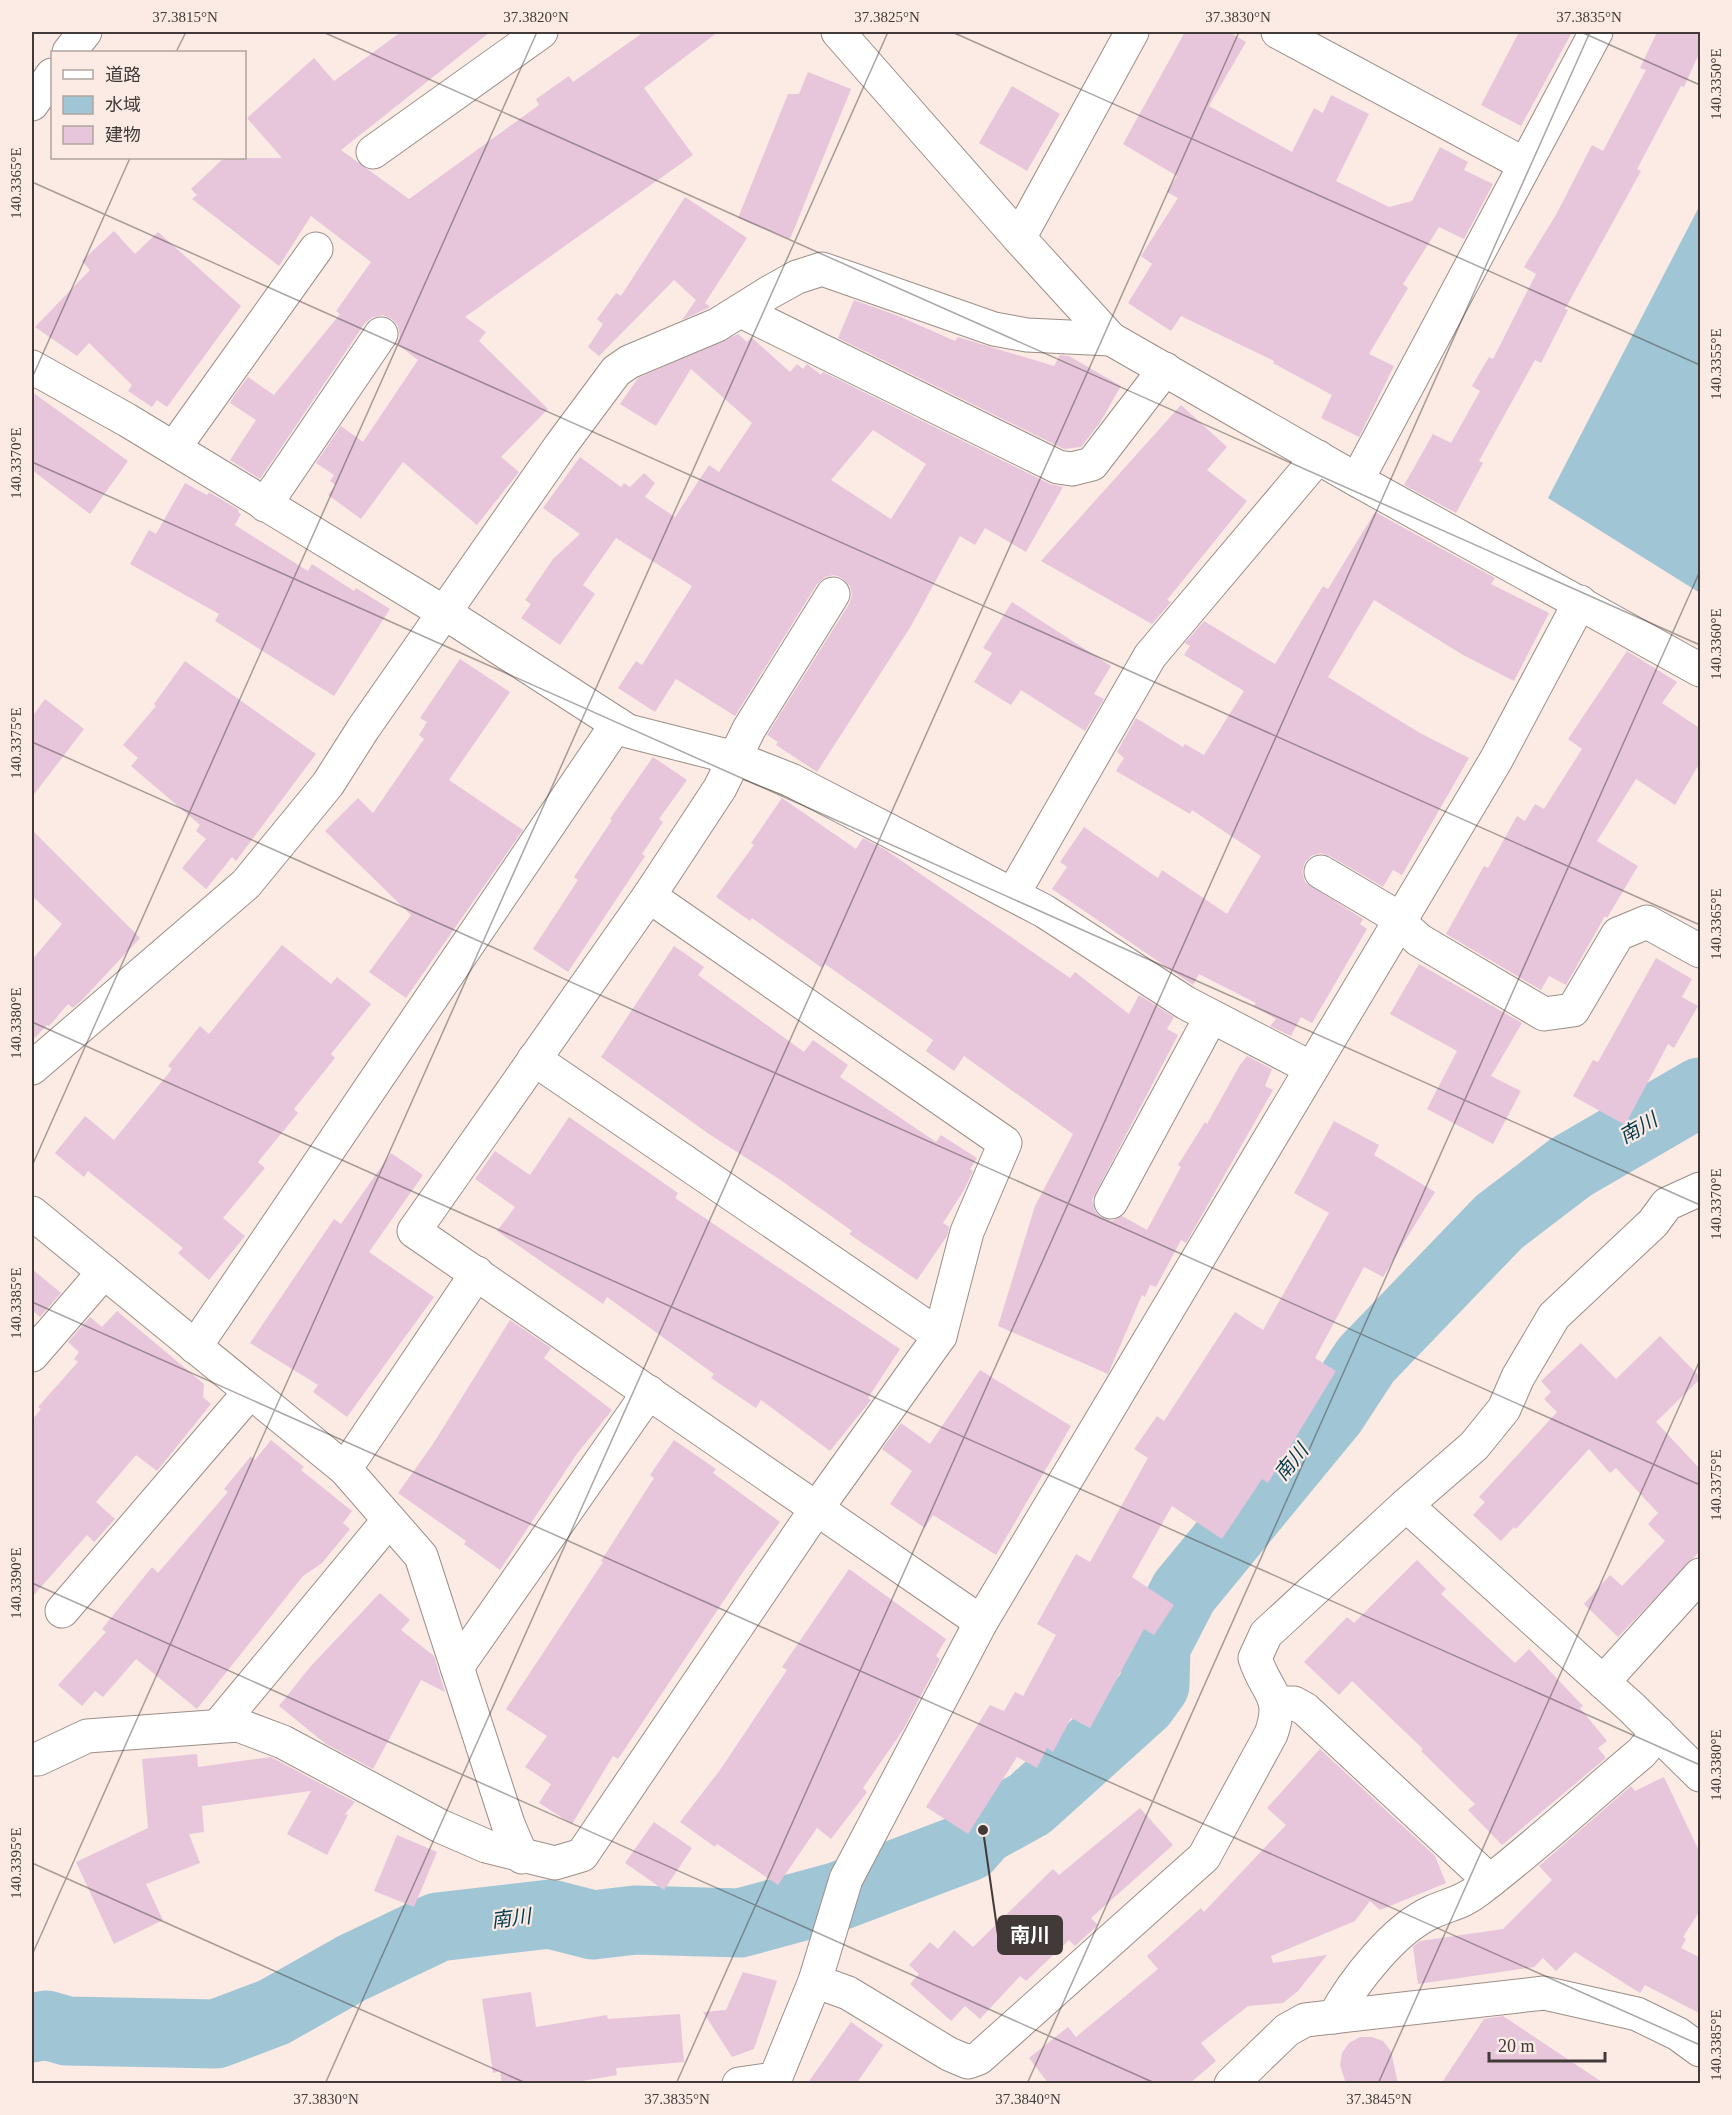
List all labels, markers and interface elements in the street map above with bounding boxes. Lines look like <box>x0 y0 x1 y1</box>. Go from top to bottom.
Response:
text: 37.3815°N <box>152 9 218 25</box>
text: 37.3820°N <box>503 9 569 25</box>
text: 37.3825°N <box>854 9 920 25</box>
text: 37.3830°N <box>1205 9 1271 25</box>
text: 37.3835°N <box>1556 9 1622 25</box>
text: 140.3350°E <box>1708 48 1724 120</box>
legend <box>51 51 246 159</box>
text: 道路 <box>105 65 141 85</box>
text: 水域 <box>105 95 141 115</box>
text: 建物 <box>105 125 141 145</box>
text: 140.3365°E <box>8 147 24 219</box>
text: 140.3355°E <box>1708 328 1724 400</box>
text: 140.3370°E <box>8 427 24 499</box>
text: 140.3360°E <box>1708 608 1724 680</box>
text: 140.3375°E <box>8 707 24 779</box>
text: 140.3365°E <box>1708 888 1724 960</box>
text: 140.3380°E <box>8 987 24 1059</box>
water label: 南川 <box>1615 1107 1663 1148</box>
text: 140.3370°E <box>1708 1168 1724 1240</box>
text: 140.3385°E <box>8 1267 24 1339</box>
water label: 南川 <box>1270 1438 1313 1484</box>
text: 140.3375°E <box>1708 1449 1724 1521</box>
text: 140.3390°E <box>8 1547 24 1619</box>
text: 140.3380°E <box>1708 1729 1724 1801</box>
text: 140.3395°E <box>8 1827 24 1899</box>
water label: 南川 <box>490 1904 534 1931</box>
callout: 南川 <box>998 1916 1062 1954</box>
text: 南川 <box>1010 1924 1050 1946</box>
text: 140.3385°E <box>1708 2009 1724 2081</box>
scale bar <box>1489 2025 1604 2063</box>
text: 20 m <box>1498 2036 1535 2056</box>
text: 37.3830°N <box>293 2091 359 2107</box>
text: 37.3835°N <box>644 2091 710 2107</box>
text: 37.3840°N <box>995 2091 1061 2107</box>
text: 37.3845°N <box>1346 2091 1412 2107</box>

